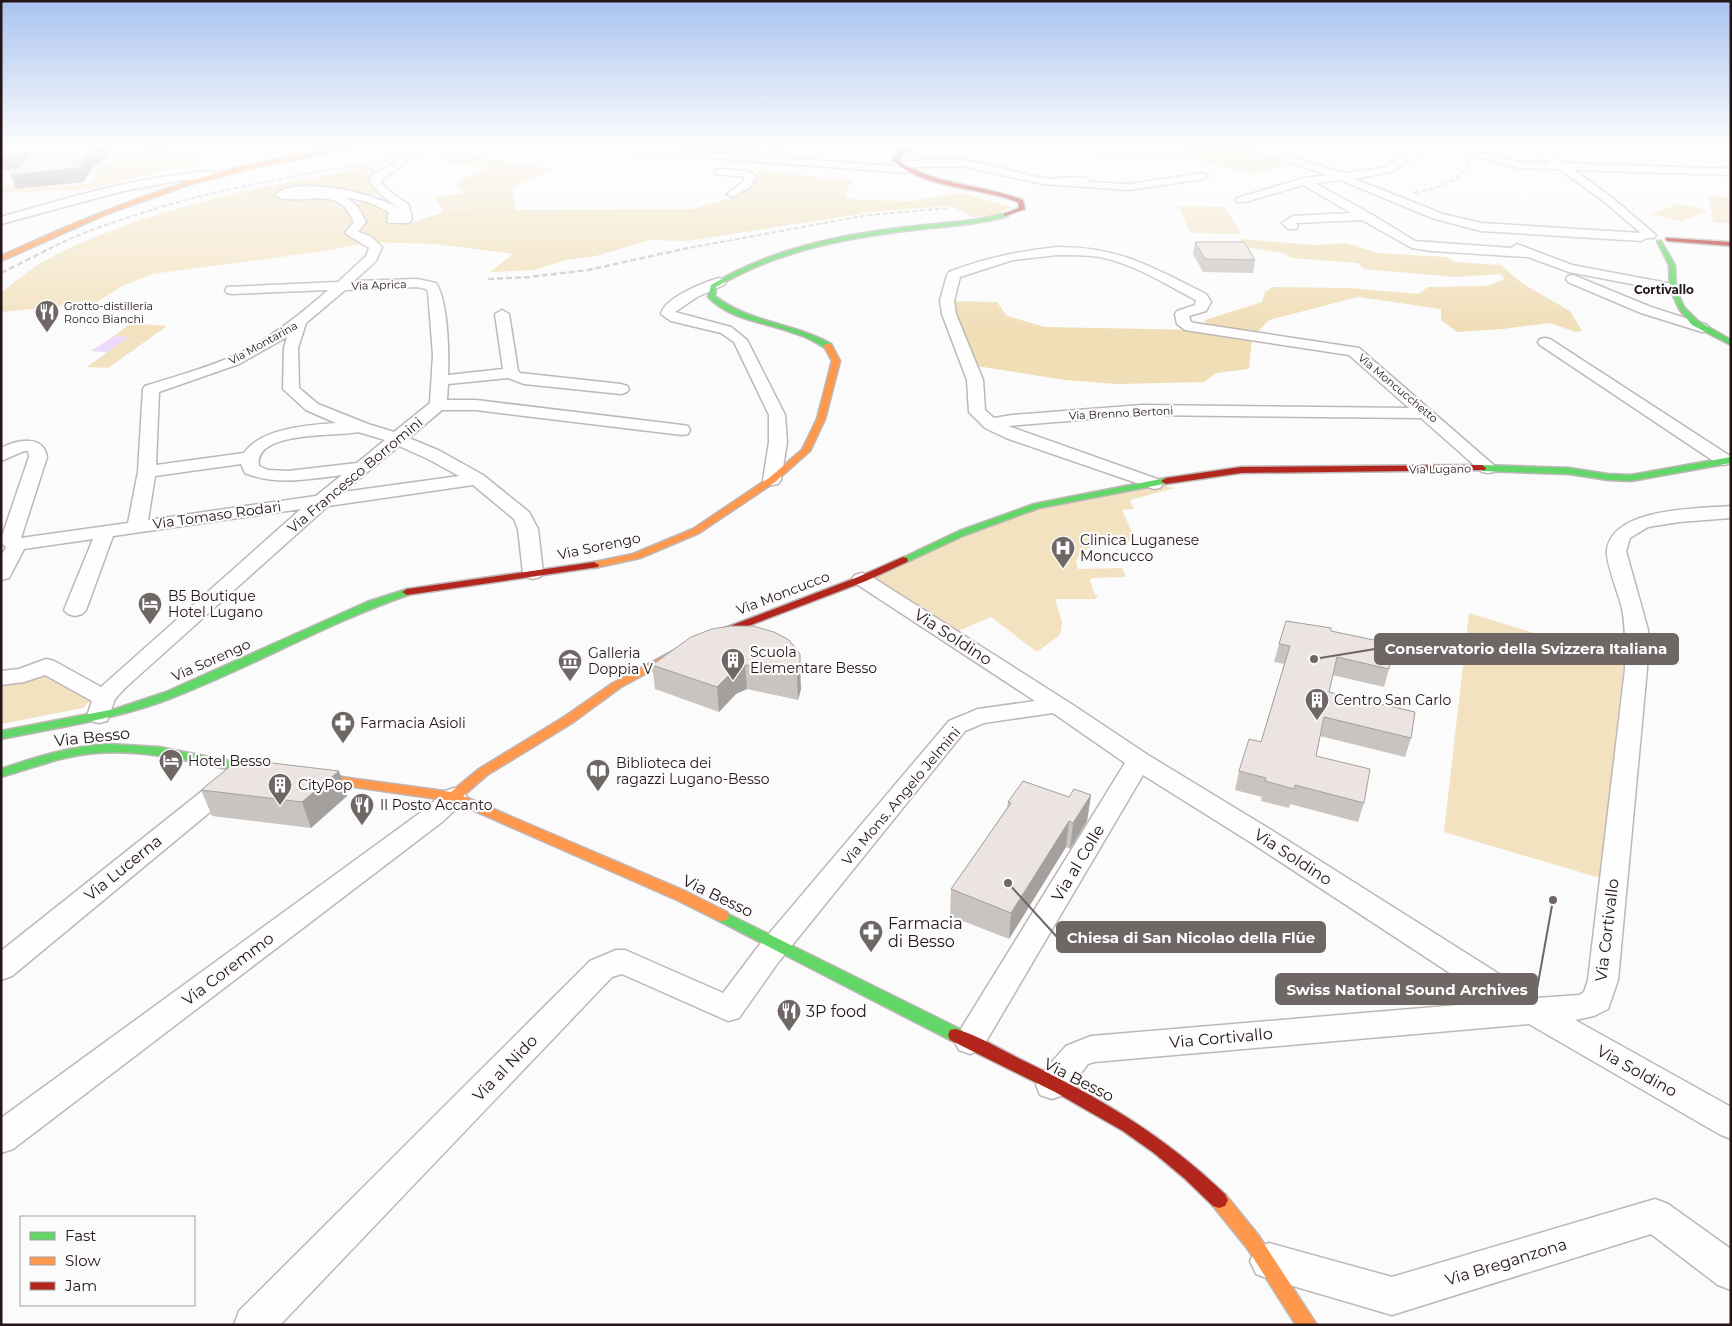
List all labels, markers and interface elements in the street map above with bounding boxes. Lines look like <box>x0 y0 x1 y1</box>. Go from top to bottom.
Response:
street label: Via Aprica <box>351 277 407 293</box>
district label: Cortivallo <box>1634 282 1694 297</box>
restaurant icon: Grotto-distilleria Ronco Bianchi <box>34 299 60 333</box>
place label: Grotto-distilleria Ronco Bianchi <box>64 299 153 326</box>
street label: Via Montarina <box>226 318 300 368</box>
street label: Via Moncucchetto <box>1355 350 1441 426</box>
street label: Via Brenno Bertoni <box>1068 403 1174 423</box>
street label: Via Francesco Borromini <box>284 413 426 537</box>
street label: Via Lugano <box>1409 461 1471 477</box>
street label: Via Tomaso Rodari <box>152 497 282 533</box>
street label: Via Sorengo <box>556 528 642 564</box>
place label: Clinica Luganese Moncucco <box>1080 531 1199 565</box>
hospital icon: Clinica Luganese Moncucco <box>1050 535 1076 569</box>
street label: Via Moncucco <box>734 567 832 619</box>
place label: B5 Boutique Hotel Lugano <box>168 587 263 621</box>
hotel icon: B5 Boutique Hotel Lugano <box>137 591 163 625</box>
street label: Via Soldino <box>911 605 995 669</box>
callout: Conservatorio della Svizzera Italiana <box>1375 634 1678 664</box>
street label: Via Sorengo <box>169 635 253 685</box>
text: Conservatorio della Svizzera Italiana <box>1385 639 1667 658</box>
place label: Scuola Elementare Besso <box>750 643 877 677</box>
place label: Galleria Doppia V <box>588 644 653 678</box>
building icon: Scuola Elementare Besso <box>720 647 746 681</box>
museum icon: Galleria Doppia V <box>557 648 583 682</box>
building icon: Centro San Carlo <box>1304 687 1330 721</box>
place label: Centro San Carlo <box>1334 691 1451 709</box>
pharmacy icon: Farmacia Asioli <box>330 710 356 744</box>
place label: Farmacia Asioli <box>360 714 466 732</box>
street label: Via Mons. Angelo Jelmini <box>838 723 964 869</box>
street label: Via Besso <box>53 724 131 750</box>
hotel icon: Hotel Besso <box>158 748 184 782</box>
place label: Hotel Besso <box>188 752 271 770</box>
place label: Biblioteca dei ragazzi Lugano-Besso <box>616 754 770 788</box>
library icon: Biblioteca dei ragazzi Lugano-Besso <box>585 758 611 792</box>
building icon: CityPop <box>267 772 293 806</box>
place label: CityPop <box>298 776 353 794</box>
restaurant icon: Il Posto Accanto <box>349 792 375 826</box>
place label: Il Posto Accanto <box>380 796 493 814</box>
street label: Via al Colle <box>1048 821 1108 905</box>
street label: Via Soldino <box>1251 825 1335 889</box>
street label: Via Lucerna <box>81 831 165 905</box>
street label: Via Besso <box>680 871 756 921</box>
street label: Via Cortivallo <box>1591 877 1623 983</box>
place label: Farmacia di Besso <box>888 914 963 951</box>
pharmacy icon: Farmacia di Besso <box>858 919 884 953</box>
callout: Chiesa di San Nicolao della Flüe <box>1057 922 1325 952</box>
street label: Via Coremmo <box>178 928 278 1010</box>
text: Chiesa di San Nicolao della Flüe <box>1067 928 1315 947</box>
callout: Swiss National Sound Archives <box>1276 974 1537 1004</box>
text: Swiss National Sound Archives <box>1286 980 1528 999</box>
restaurant icon: 3P food <box>776 998 802 1032</box>
place label: 3P food <box>806 1002 867 1021</box>
street label: Via Cortivallo <box>1169 1024 1273 1052</box>
street label: Via al Nido <box>469 1031 541 1105</box>
street label: Via Soldino <box>1593 1041 1681 1101</box>
street label: Via Besso <box>1041 1054 1117 1106</box>
legend <box>20 1216 195 1306</box>
text: Fast <box>65 1226 96 1245</box>
street label: Via Breganzona <box>1443 1234 1569 1290</box>
text: Slow <box>65 1251 101 1270</box>
text: Jam <box>64 1276 97 1295</box>

